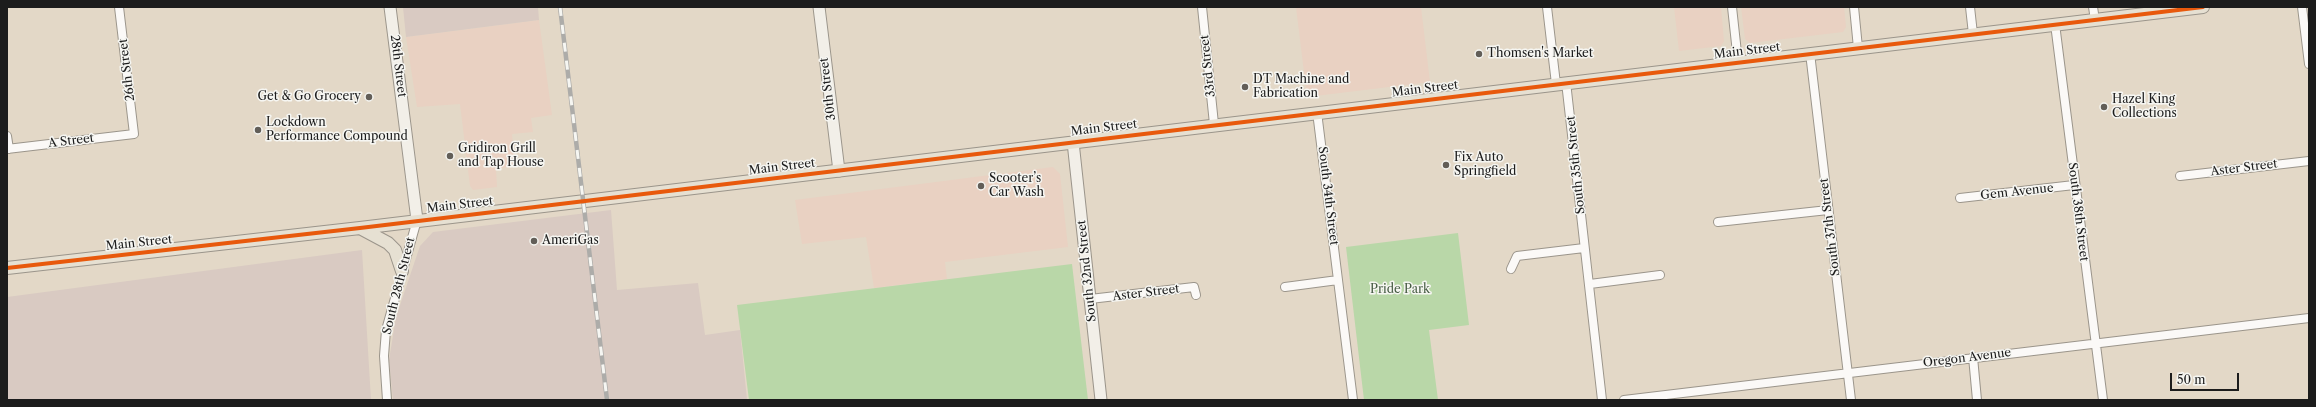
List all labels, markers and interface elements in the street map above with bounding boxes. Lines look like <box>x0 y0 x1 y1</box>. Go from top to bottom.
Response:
street label: 28th Street <box>387 34 409 98</box>
street label: 33rd Street <box>1198 34 1218 98</box>
street label: 26th Street <box>116 38 138 102</box>
street label: Main Street <box>1713 40 1781 62</box>
place label: Thomsen's Market <box>1487 47 1593 61</box>
marker: Thomsen's Market <box>1474 49 1484 59</box>
street label: 30th Street <box>817 57 839 121</box>
place label: DT Machine and Fabrication <box>1253 73 1349 101</box>
street label: Main Street <box>1391 78 1459 100</box>
marker: DT Machine and Fabrication <box>1240 82 1250 92</box>
place label: Get & Go Grocery <box>257 90 361 104</box>
marker: Get & Go Grocery <box>364 92 374 102</box>
place label: Hazel King Collections <box>2112 93 2177 121</box>
marker: Hazel King Collections <box>2099 102 2109 112</box>
street label: South 35th Street <box>1564 115 1588 215</box>
place label: Lockdown Performance Compound <box>266 116 408 144</box>
street label: Main Street <box>1070 117 1138 139</box>
marker: Lockdown Performance Compound <box>253 125 263 135</box>
street label: A Street <box>47 131 95 151</box>
place label: Gridiron Grill and Tap House <box>458 142 544 170</box>
street label: South 34th Street <box>1315 146 1341 246</box>
marker: Gridiron Grill and Tap House <box>445 151 455 161</box>
place label: Fix Auto Springfield <box>1454 151 1516 179</box>
street label: Main Street <box>748 156 816 178</box>
street label: Aster Street <box>2210 157 2278 179</box>
marker: Fix Auto Springfield <box>1441 160 1451 170</box>
street label: South 38th Street <box>2065 162 2091 262</box>
place label: Scooter’s Car Wash <box>989 172 1044 200</box>
street label: South 37th Street <box>1817 177 1843 277</box>
marker: Scooter’s Car Wash <box>976 181 986 191</box>
street label: Gem Avenue <box>1980 181 2054 203</box>
street label: Main Street <box>426 194 494 216</box>
street label: South 32nd Street <box>1074 219 1100 323</box>
street label: Main Street <box>105 232 173 254</box>
place label: AmeriGas <box>542 234 599 248</box>
street label: South 28th Street <box>380 236 418 336</box>
marker: AmeriGas <box>529 236 539 246</box>
street label: Aster Street <box>1112 282 1180 304</box>
park label: Pride Park <box>1370 283 1430 297</box>
street label: Oregon Avenue <box>1922 345 2012 371</box>
scale bar <box>2172 365 2241 391</box>
text: 50 m <box>2177 372 2206 387</box>

